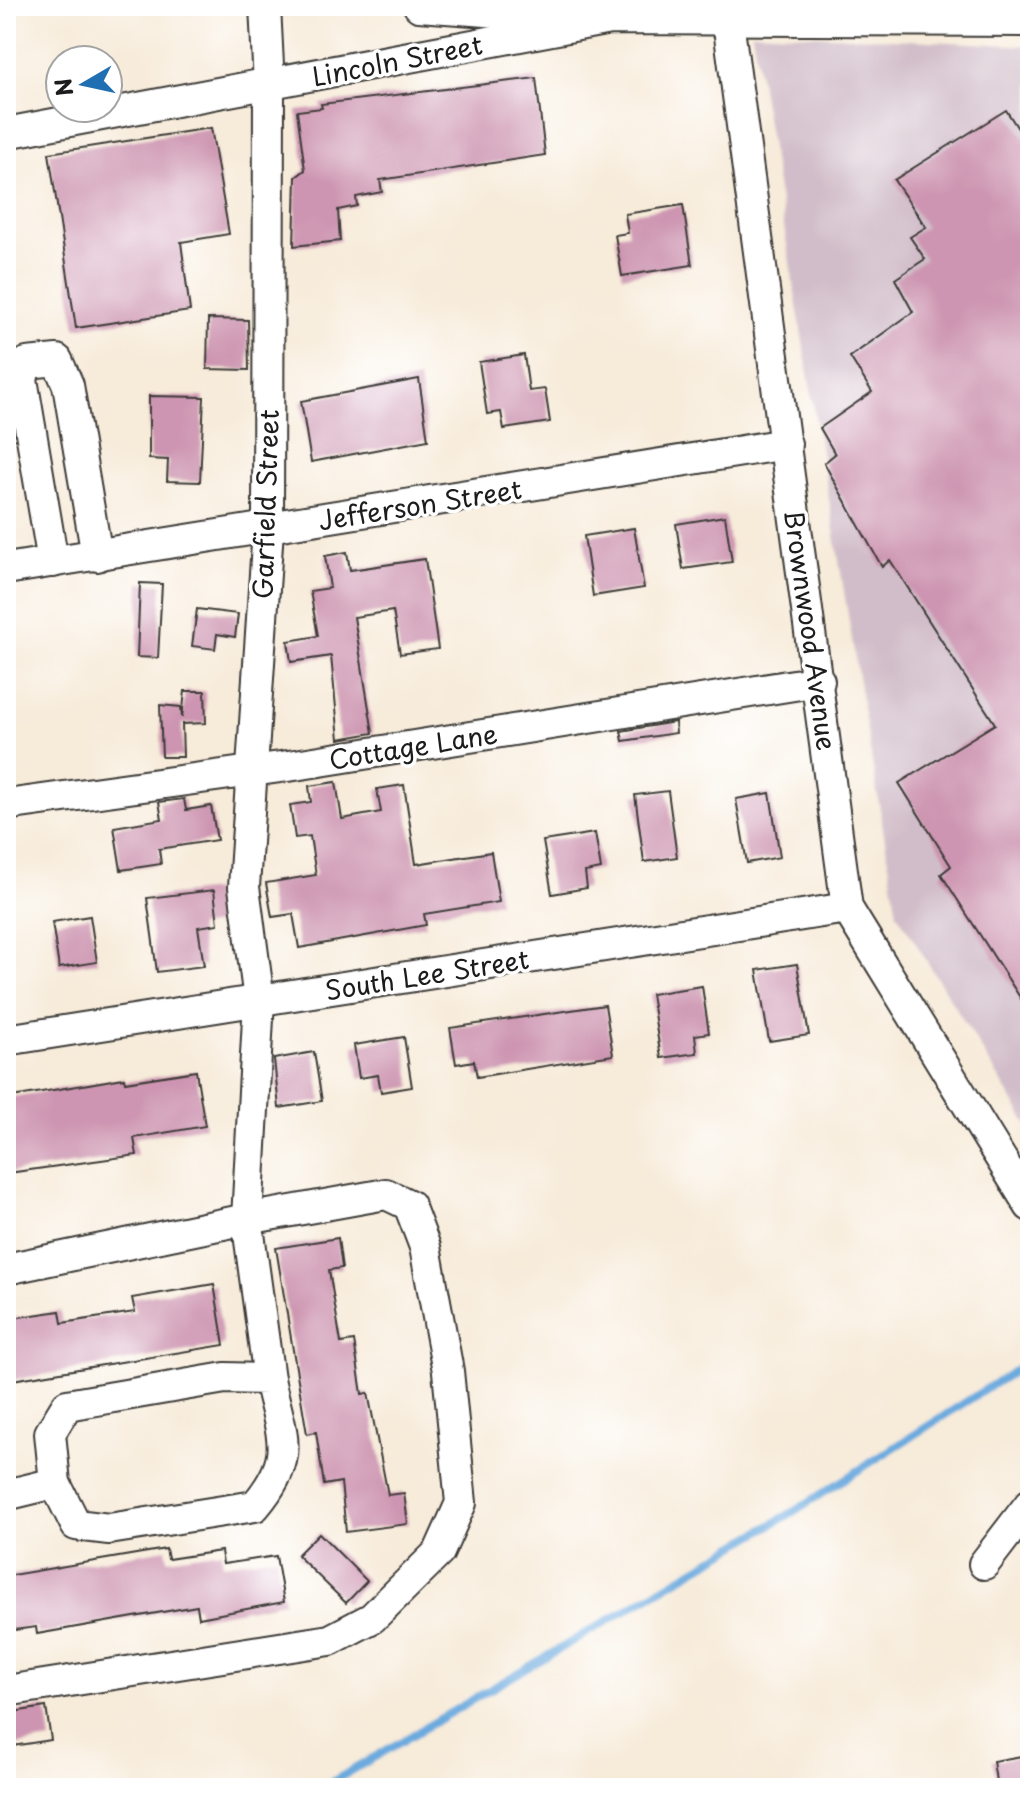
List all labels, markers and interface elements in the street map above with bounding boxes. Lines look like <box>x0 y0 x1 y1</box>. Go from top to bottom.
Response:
street label: Lincoln Street <box>308 24 486 96</box>
north arrow <box>44 44 124 124</box>
text: N <box>45 76 80 99</box>
street label: Garfield Street <box>242 409 288 599</box>
street label: Jefferson Street <box>316 469 524 539</box>
street label: Brownwood Avenue <box>775 507 847 753</box>
street label: Cottage Lane <box>326 713 500 779</box>
street label: South Lee Street <box>322 939 532 1009</box>

